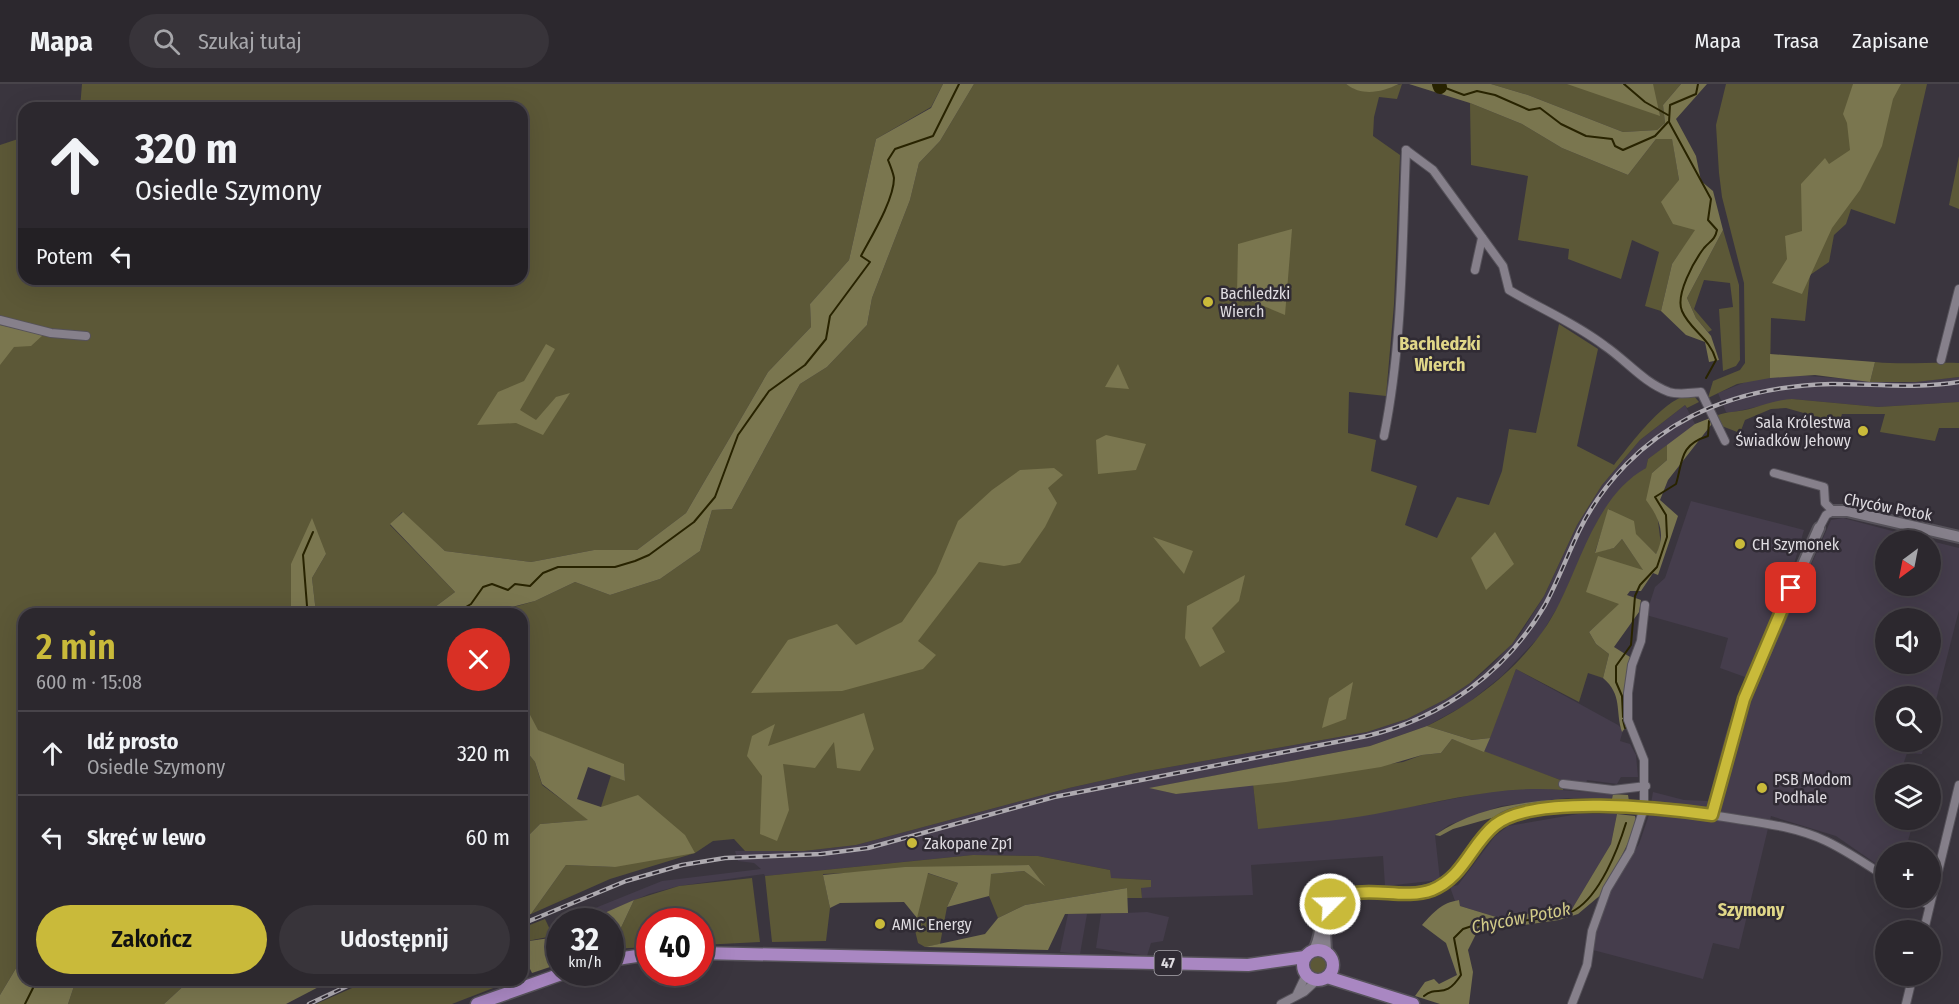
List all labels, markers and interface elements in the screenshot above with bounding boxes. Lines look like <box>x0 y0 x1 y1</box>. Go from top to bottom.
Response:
search box <box>129 14 549 68</box>
text: Mapa <box>30 25 93 58</box>
icon: search <box>150 25 183 58</box>
text: Szukaj tutaj <box>198 28 302 55</box>
text: Mapa <box>1695 28 1741 54</box>
text: Trasa <box>1774 28 1819 54</box>
text: Zapisane <box>1852 28 1929 54</box>
text: 320 m <box>135 124 238 174</box>
icon: ahead <box>36 126 114 204</box>
text: Osiedle Szymony <box>135 175 322 207</box>
icon: left <box>105 240 138 273</box>
text: Potem <box>36 243 93 270</box>
place label: Bachledzki Wierch <box>1220 284 1290 321</box>
marker: Bachledzki Wierch <box>1201 295 1215 309</box>
district label: Bachledzki Wierch <box>1399 333 1481 376</box>
place label: Sala Królestwa Świadków Jehowy <box>1735 413 1852 450</box>
marker: Sala Królestwa Świadków Jehowy <box>1856 424 1870 438</box>
street label: Chyców Potok <box>1842 489 1934 525</box>
north arrow <box>1875 530 1941 596</box>
map controls <box>1875 530 1941 986</box>
place label: CH Szymonek <box>1752 535 1840 554</box>
marker: CH Szymonek <box>1733 537 1747 551</box>
pin <box>1765 562 1816 613</box>
icon: arrive <box>1774 571 1807 604</box>
button: sound <box>1875 608 1941 674</box>
text: 2 min <box>36 625 116 669</box>
button: close <box>447 628 510 691</box>
text: 600 m · 15:08 <box>36 670 142 694</box>
button: search <box>1875 686 1941 752</box>
text: Idź prosto <box>87 728 179 755</box>
icon: ahead <box>36 737 69 770</box>
text: 320 m <box>457 740 510 767</box>
text: Osiedle Szymony <box>87 755 225 779</box>
button: layers <box>1875 764 1941 830</box>
place label: PSB Modom Podhale <box>1774 770 1852 807</box>
marker: PSB Modom Podhale <box>1755 781 1769 795</box>
icon: left <box>36 821 69 854</box>
text: Skręć w lewo <box>87 824 206 851</box>
text: 60 m <box>466 824 510 851</box>
place label: Zakopane Zp1 <box>924 834 1012 853</box>
marker: Zakopane Zp1 <box>905 836 919 850</box>
button: + <box>1875 842 1941 908</box>
position arrow <box>1298 872 1362 936</box>
water label: Chyców Potok <box>1469 898 1573 938</box>
district label: Szymony <box>1718 899 1785 921</box>
button: Zakończ <box>36 905 267 974</box>
button: Udostępnij <box>279 905 510 974</box>
speed limit sign: 40 <box>636 908 714 986</box>
place label: AMIC Energy <box>892 915 972 934</box>
marker: AMIC Energy <box>873 917 887 931</box>
button: − <box>1875 920 1941 986</box>
text: 32 <box>571 922 599 958</box>
road number: 47 <box>1154 951 1182 975</box>
text: km/h <box>568 953 602 971</box>

